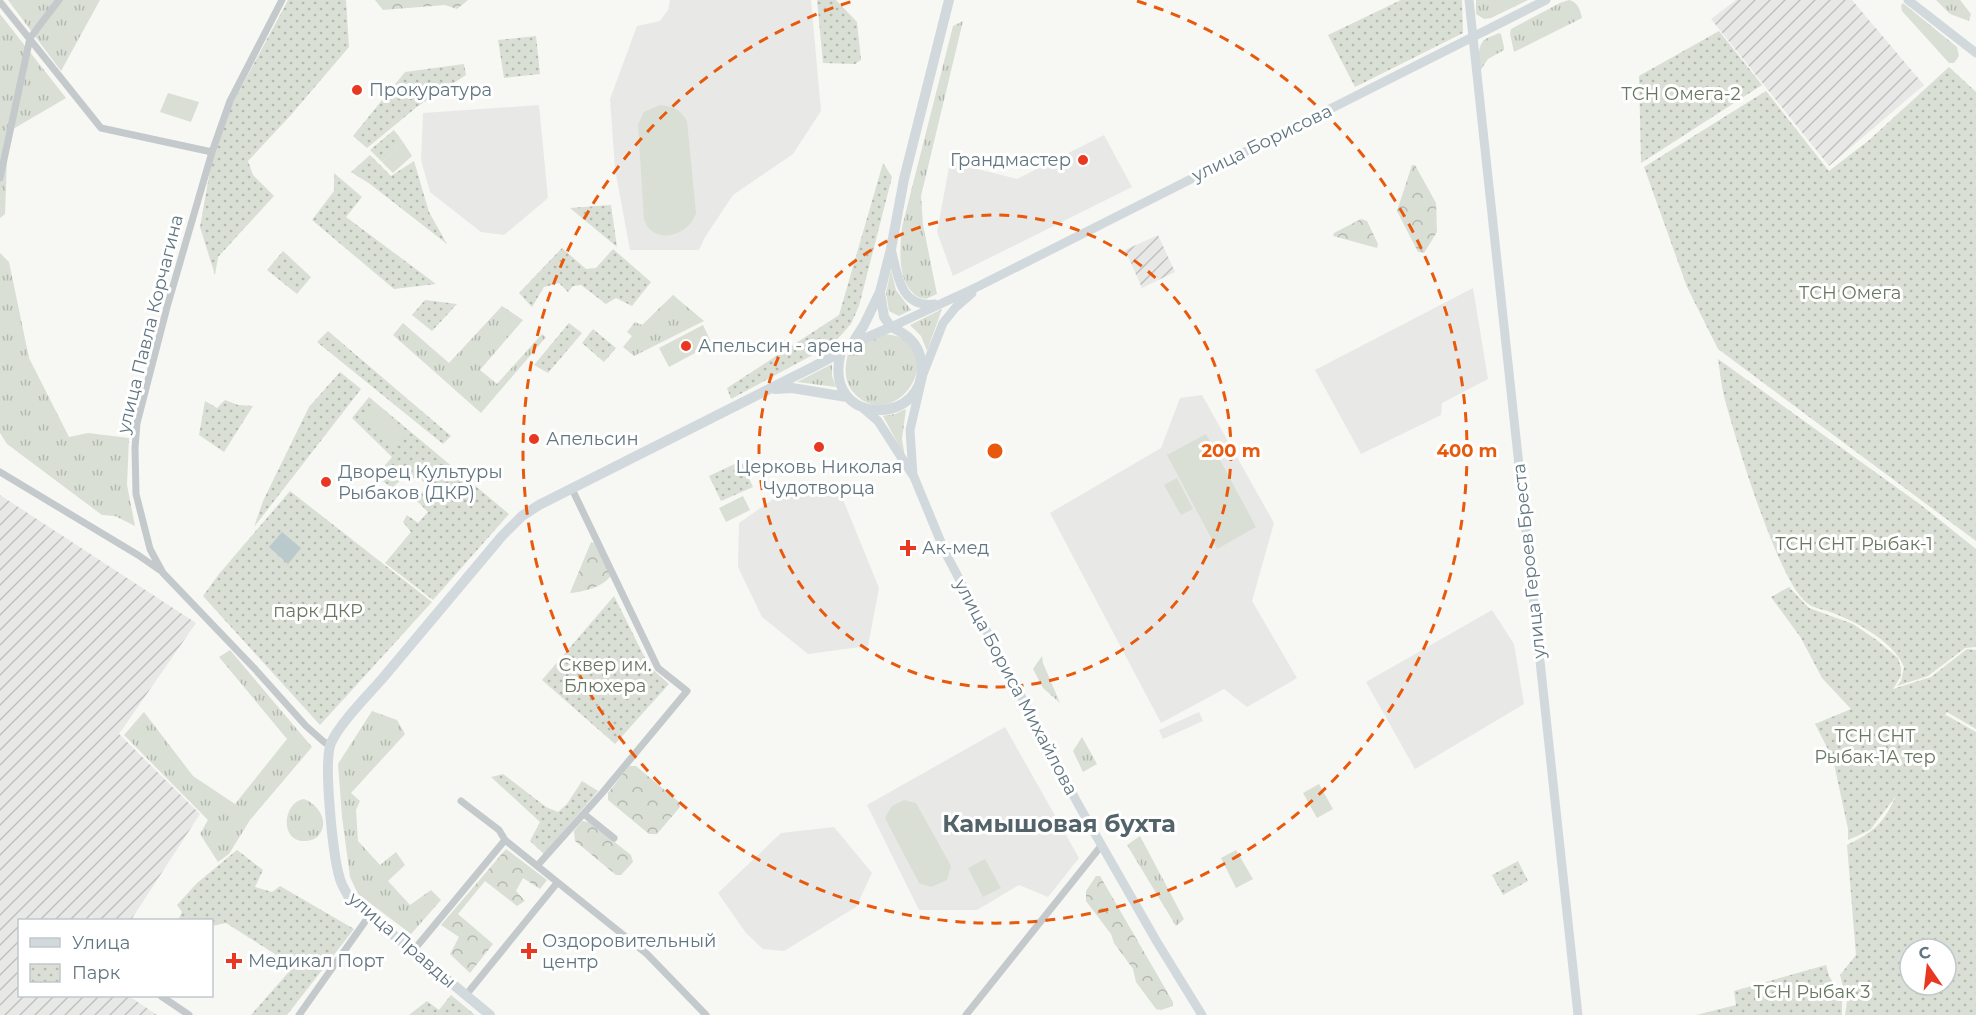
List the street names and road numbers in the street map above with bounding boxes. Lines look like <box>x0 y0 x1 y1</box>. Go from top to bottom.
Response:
street label: улица Борисова <box>1188 100 1336 187</box>
street label: улица Павла Корчагина <box>112 212 188 437</box>
street label: улица Героев Бреста <box>1508 462 1550 661</box>
street label: улица Бориса Михайлова <box>949 574 1082 799</box>
street label: улица Правды <box>343 887 460 993</box>

